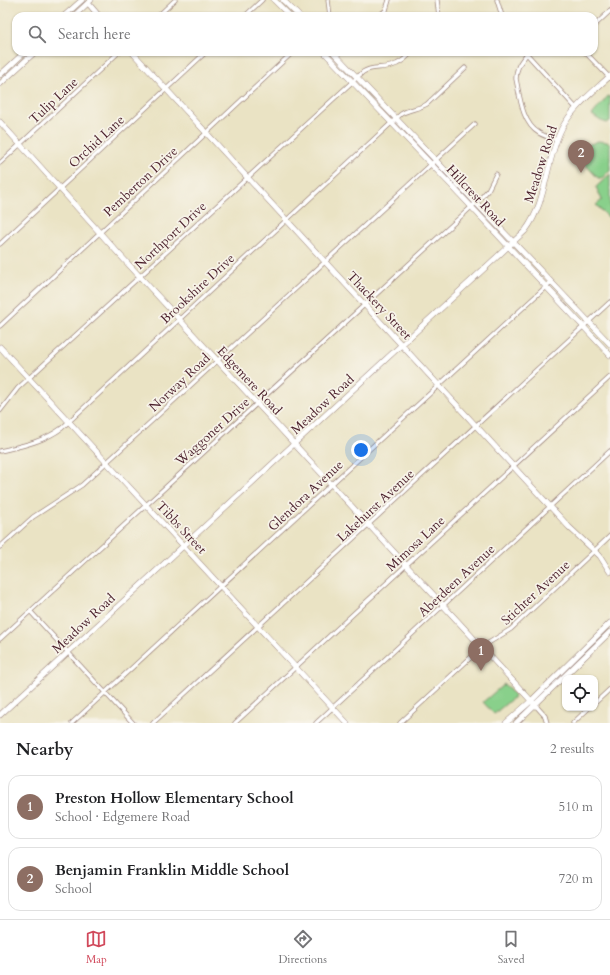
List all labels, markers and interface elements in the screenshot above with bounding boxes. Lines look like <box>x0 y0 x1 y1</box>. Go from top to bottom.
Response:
search box <box>12 12 598 56</box>
icon: search <box>26 23 48 45</box>
text: Search here <box>58 24 131 44</box>
street label: Tulip Lane <box>25 73 82 128</box>
street label: Orchid Lane <box>65 111 128 172</box>
street label: Meadow Road <box>520 123 562 205</box>
pin: 2 <box>568 140 594 173</box>
street label: Pemberton Drive <box>100 142 182 221</box>
street label: Hillcrest Road <box>442 161 509 230</box>
street label: Northport Drive <box>131 198 210 274</box>
street label: Brookshire Drive <box>157 250 239 328</box>
street label: Thackery Street <box>343 268 416 344</box>
street label: Edgemere Road <box>213 342 286 419</box>
street label: Norway Road <box>145 350 214 416</box>
street label: Meadow Road <box>287 371 358 439</box>
street label: Waggoner Drive <box>171 393 254 471</box>
your location <box>351 440 371 460</box>
street label: Glendora Avenue <box>264 456 347 535</box>
street label: Lakehurst Avenue <box>333 465 418 546</box>
street label: Tibbs Street <box>152 497 210 558</box>
street label: Mimosa Lane <box>382 512 449 576</box>
street label: Aberdeen Avenue <box>414 540 499 621</box>
street label: Stichter Avenue <box>497 556 574 629</box>
street label: Meadow Road <box>48 590 119 658</box>
pin: 1 <box>468 638 494 671</box>
map controls <box>562 675 598 711</box>
button: locate <box>562 675 598 711</box>
text: Nearby <box>16 738 73 761</box>
text: 2 results <box>550 740 594 758</box>
text: Preston Hollow Elementary School <box>55 788 294 808</box>
text: 1 <box>27 798 33 816</box>
text: 510 m <box>559 798 593 816</box>
text: School · Edgemere Road <box>55 808 190 826</box>
text: Benjamin Franklin Middle School <box>55 860 289 880</box>
text: 2 <box>27 870 33 888</box>
text: 720 m <box>559 870 593 888</box>
text: School <box>55 880 92 898</box>
tab: Map <box>85 928 107 967</box>
tab: Directions <box>278 928 327 967</box>
tab: Saved <box>498 928 525 967</box>

